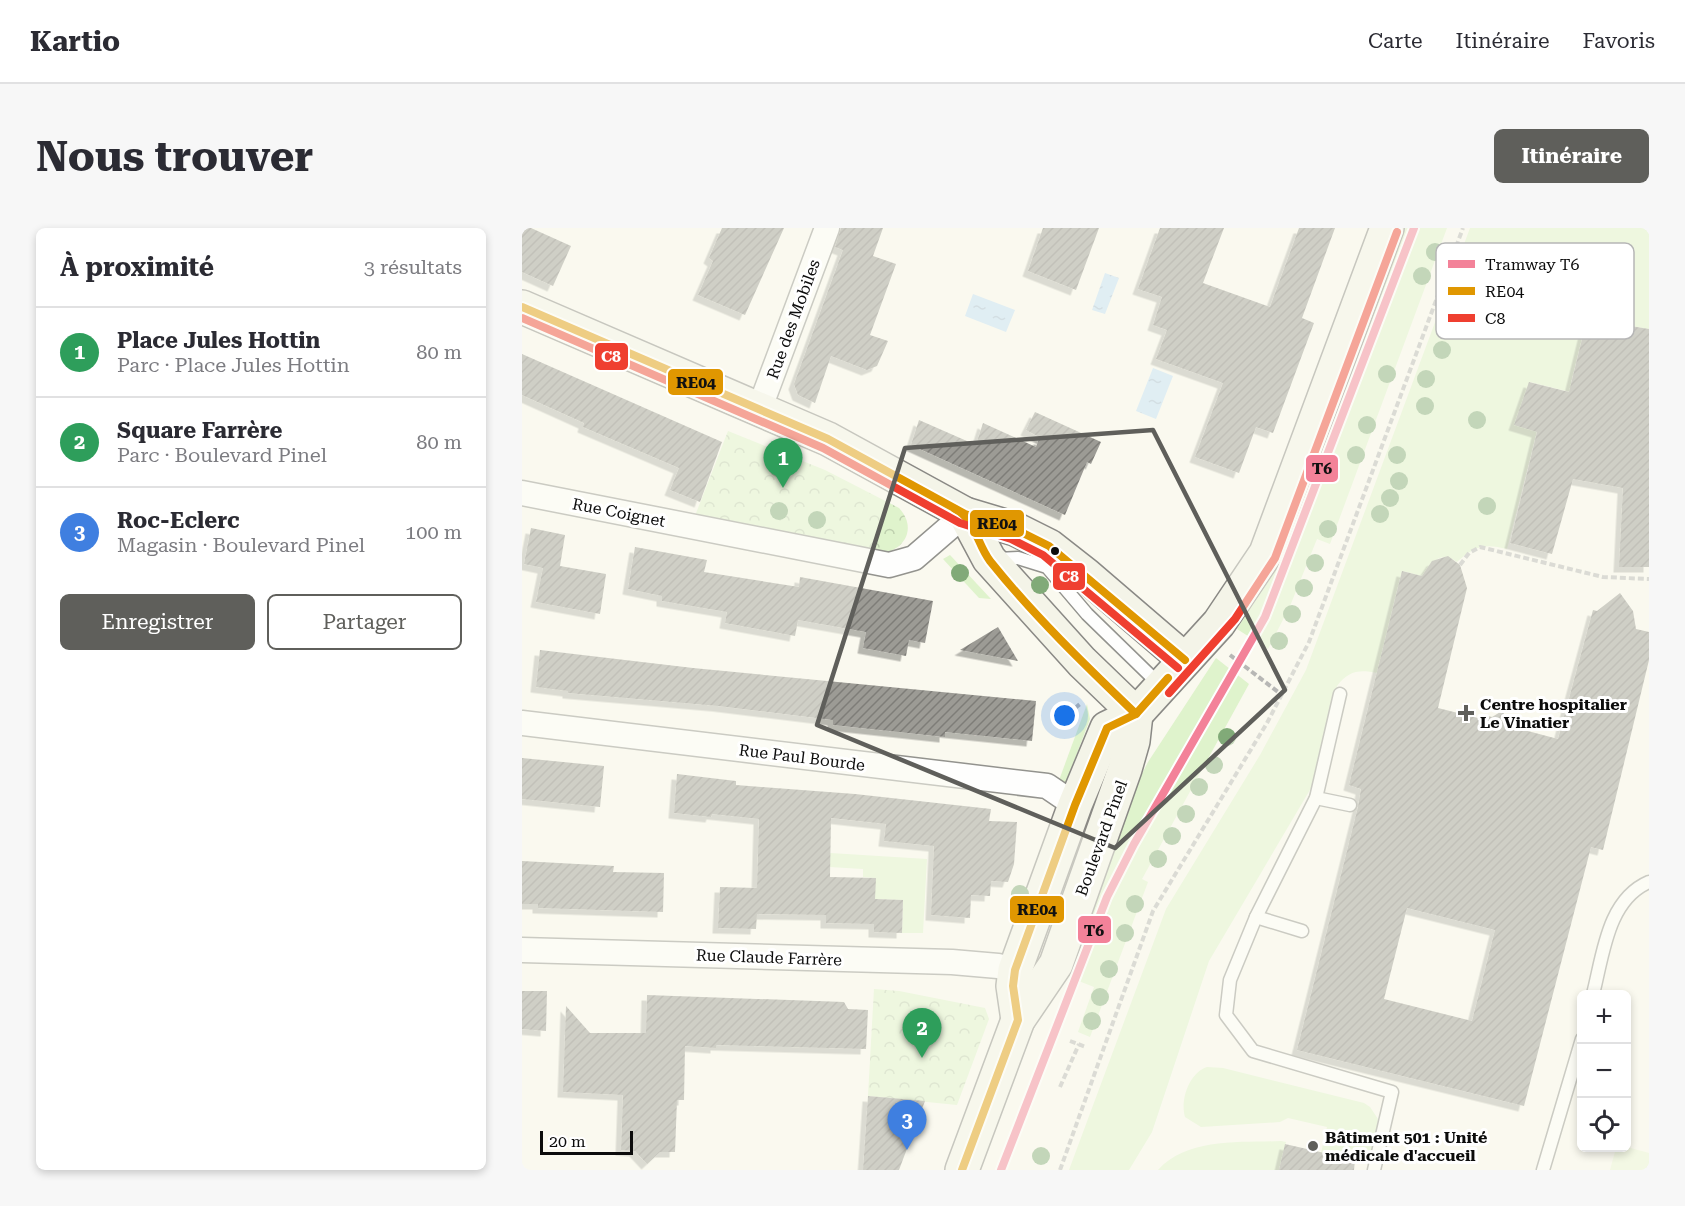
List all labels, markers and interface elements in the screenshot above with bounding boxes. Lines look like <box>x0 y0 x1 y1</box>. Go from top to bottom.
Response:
text: Kartio <box>30 25 120 58</box>
text: Carte <box>1368 29 1423 53</box>
text: Itinéraire <box>1456 29 1550 53</box>
text: Favoris <box>1583 29 1655 53</box>
button: Itinéraire <box>1494 129 1649 183</box>
text: Nous trouver <box>36 132 313 181</box>
legend <box>1436 243 1634 339</box>
text: À proximité <box>60 252 214 282</box>
text: 3 résultats <box>364 255 462 279</box>
text: Tramway T6 <box>1485 255 1580 274</box>
street label: Rue des Mobiles <box>763 256 824 382</box>
text: RE04 <box>1485 282 1524 301</box>
text: C8 <box>1485 309 1505 328</box>
text: Place Jules Hottin <box>117 328 320 353</box>
text: 1 <box>74 340 85 364</box>
text: 80 m <box>416 340 462 364</box>
line badge: C8 <box>594 342 629 371</box>
text: C8 <box>601 347 621 366</box>
text: Parc · Place Jules Hottin <box>117 353 350 377</box>
line badge: RE04 <box>667 368 724 396</box>
text: RE04 <box>676 373 716 392</box>
text: Square Farrère <box>117 418 283 443</box>
text: 2 <box>74 430 85 454</box>
text: 80 m <box>416 430 462 454</box>
pin: 1 <box>764 438 802 488</box>
text: Parc · Boulevard Pinel <box>117 443 327 467</box>
line badge: T6 <box>1305 454 1339 483</box>
text: T6 <box>1312 459 1332 478</box>
street label: Rue Coignet <box>571 494 667 531</box>
text: Roc-Eclerc <box>117 508 240 533</box>
line badge: RE04 <box>969 509 1025 538</box>
text: RE04 <box>977 514 1017 533</box>
text: 3 <box>74 520 85 544</box>
text: 100 m <box>405 520 462 544</box>
text: Magasin · Boulevard Pinel <box>117 533 365 557</box>
unlabelled marker <box>1049 545 1061 557</box>
line badge: C8 <box>1052 562 1086 591</box>
text: C8 <box>1059 567 1079 586</box>
button: Enregistrer <box>60 594 255 650</box>
button: Partager <box>267 594 462 650</box>
place label: Centre hospitalier Le Vinatier <box>1480 695 1627 732</box>
your location <box>1050 701 1079 730</box>
marker: Centre hospitalier Le Vinatier <box>1457 704 1475 722</box>
street label: Rue Paul Bourde <box>738 740 866 775</box>
street label: Boulevard Pinel <box>1072 778 1131 899</box>
line badge: RE04 <box>1009 895 1065 924</box>
text: RE04 <box>1017 900 1057 919</box>
line badge: T6 <box>1077 915 1112 944</box>
text: T6 <box>1084 921 1104 940</box>
street label: Rue Claude Farrère <box>696 945 843 970</box>
map controls <box>1577 990 1631 1152</box>
button: + <box>1577 990 1631 1044</box>
pin: 2 <box>902 1008 942 1058</box>
button: − <box>1577 1044 1631 1098</box>
button: locate <box>1577 1098 1631 1152</box>
pin: 3 <box>888 1100 926 1150</box>
scale bar <box>540 1128 633 1156</box>
place label: Bâtiment 501 : Unité médicale d'accueil <box>1325 1128 1487 1165</box>
text: 20 m <box>549 1132 586 1151</box>
marker: Bâtiment 501 : Unité médicale d'accueil <box>1306 1139 1320 1153</box>

